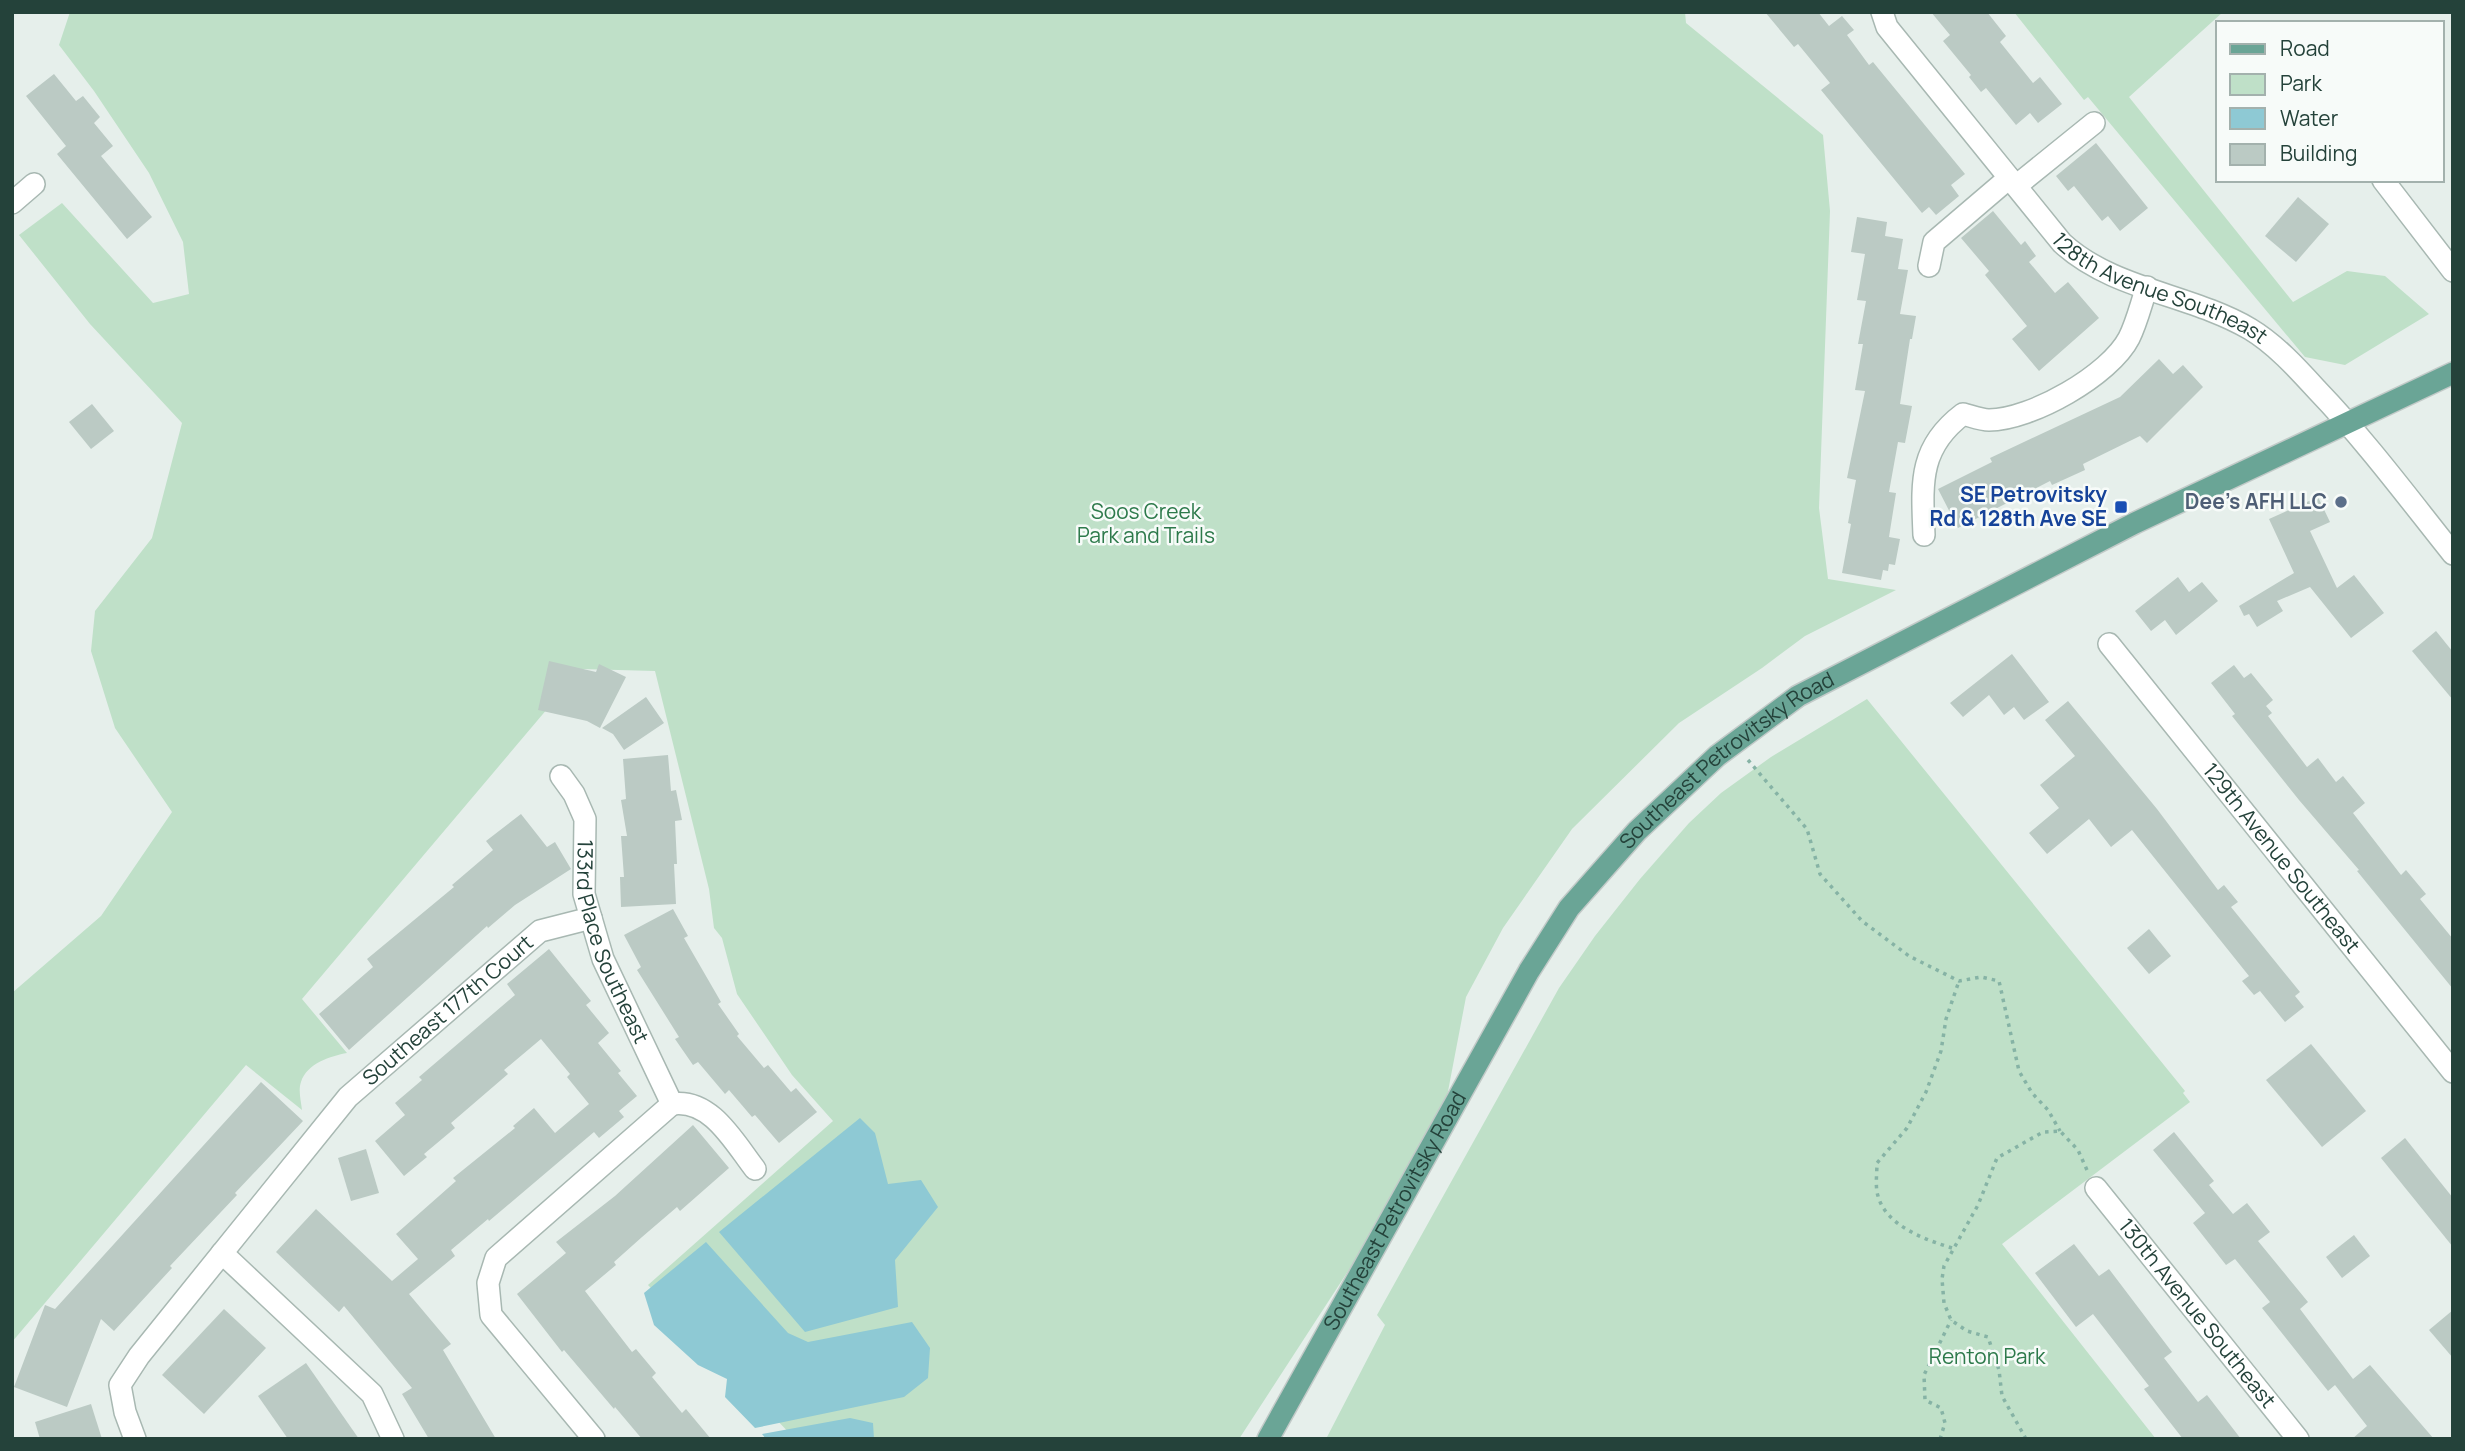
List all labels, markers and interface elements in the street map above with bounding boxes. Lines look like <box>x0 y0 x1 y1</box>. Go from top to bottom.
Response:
legend <box>2216 21 2444 182</box>
text: Road <box>2280 34 2330 62</box>
text: Park <box>2280 69 2322 97</box>
text: Water <box>2280 104 2339 132</box>
text: Building <box>2280 139 2357 167</box>
street label: 128th Avenue Southeast <box>2046 226 2274 350</box>
place label: SE Petrovitsky Rd & 128th Ave SE <box>1929 480 2107 532</box>
place label: Dee's AFH LLC <box>2185 487 2327 515</box>
marker: Dee's AFH LLC <box>2333 494 2349 510</box>
park label: Soos Creek Park and Trails <box>1077 497 1215 549</box>
marker: SE Petrovitsky Rd & 128th Ave SE <box>2113 499 2129 515</box>
street label: Southeast Petrovitsky Road <box>1613 665 1839 855</box>
street label: 129th Avenue Southeast <box>2197 757 2367 959</box>
street label: 133rd Place Southeast <box>571 839 656 1048</box>
street label: Southeast 177th Court <box>356 928 539 1091</box>
street label: Southeast Petrovitsky Road <box>1316 1086 1472 1335</box>
street label: 130th Avenue Southeast <box>2113 1212 2283 1413</box>
park label: Renton Park <box>1929 1342 2046 1370</box>

